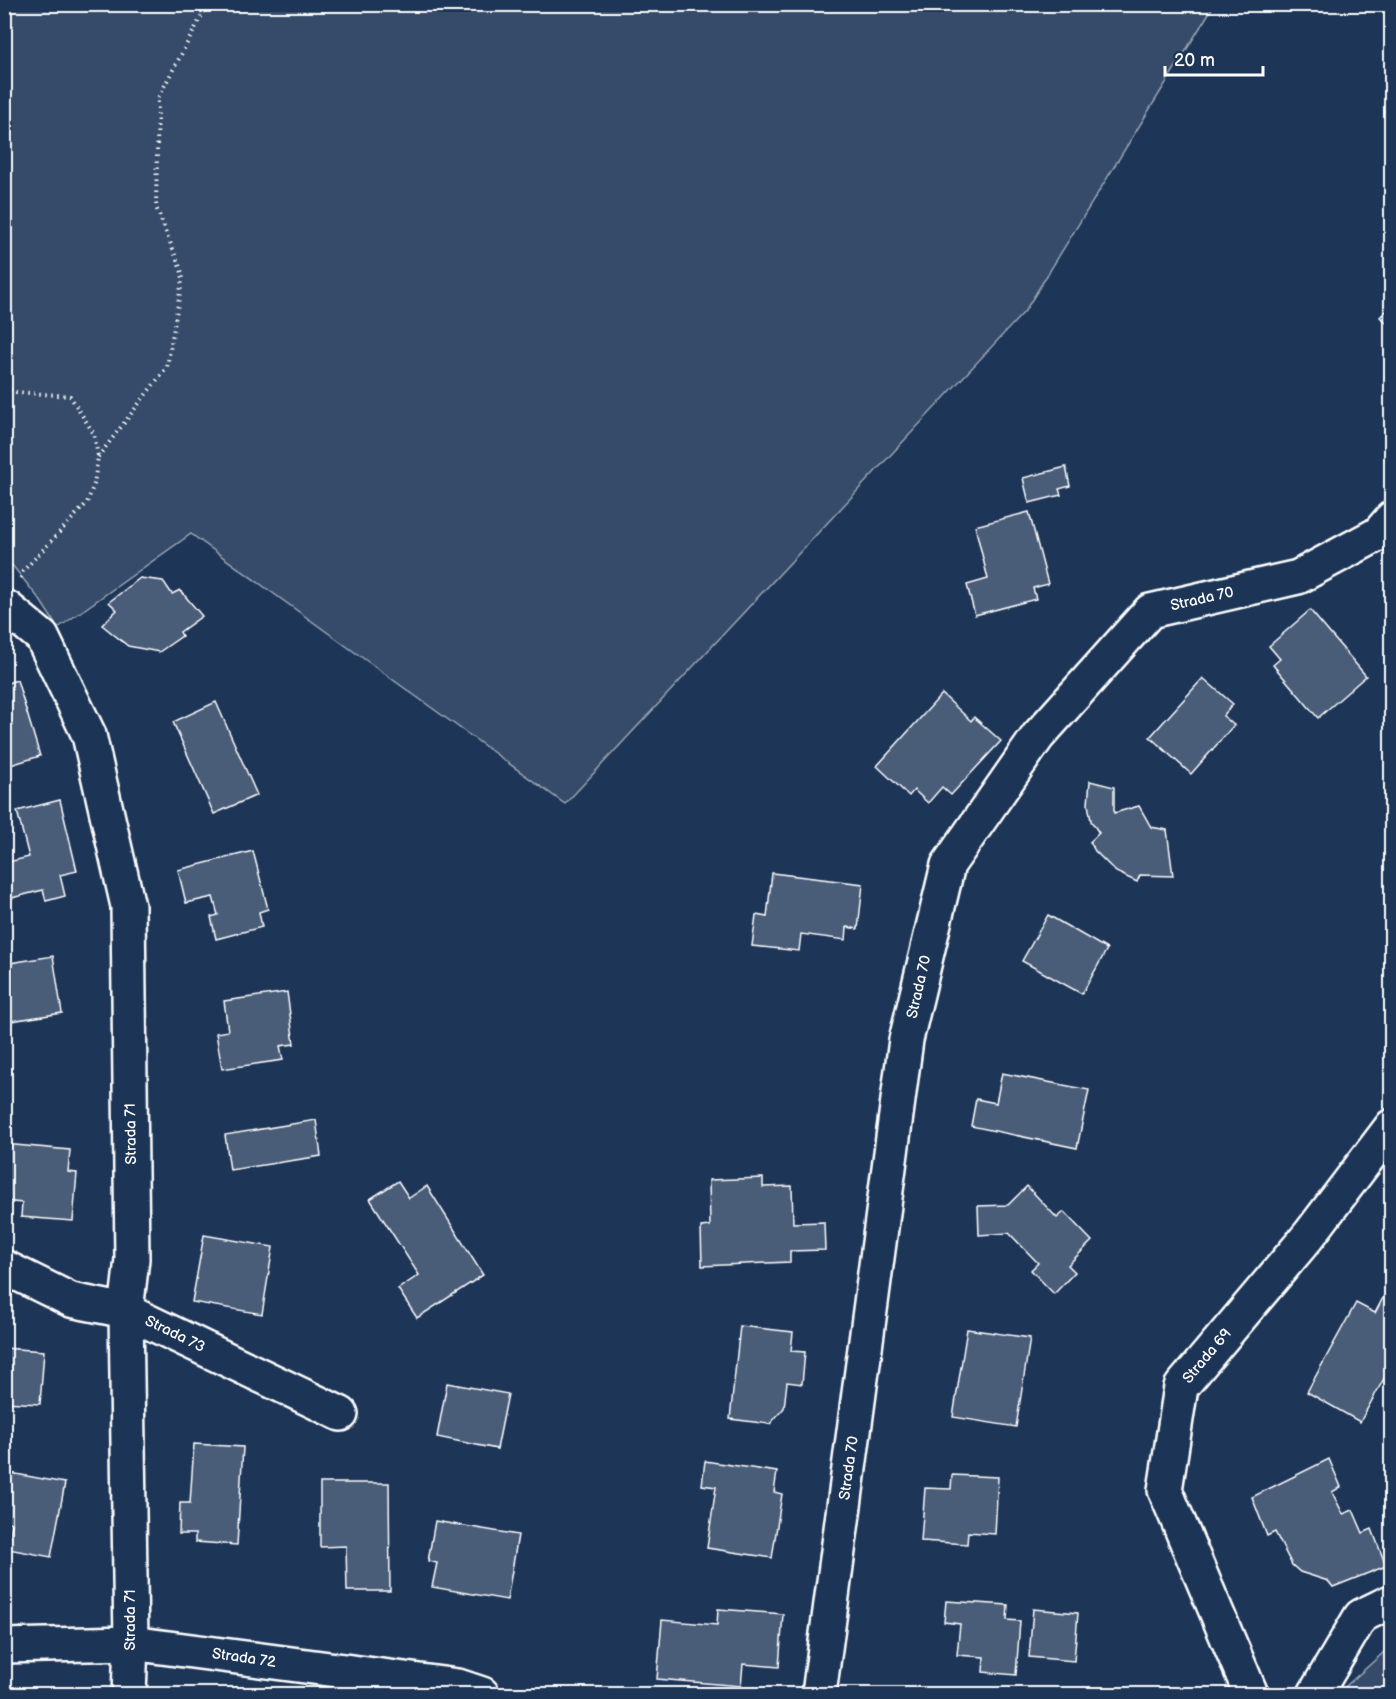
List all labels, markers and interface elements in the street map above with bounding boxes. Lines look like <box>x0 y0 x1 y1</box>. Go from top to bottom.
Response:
scale bar <box>1165 39 1262 77</box>
text: 20 m <box>1174 50 1215 71</box>
street label: Strada 70 <box>1169 582 1236 615</box>
street label: Strada 70 <box>903 953 936 1020</box>
street label: Strada 71 <box>121 1103 141 1165</box>
street label: Strada 73 <box>142 1311 208 1357</box>
street label: Strada 69 <box>1178 1325 1236 1387</box>
street label: Strada 70 <box>835 1435 863 1501</box>
street label: Strada 71 <box>121 1589 140 1651</box>
street label: Strada 72 <box>211 1644 277 1672</box>

